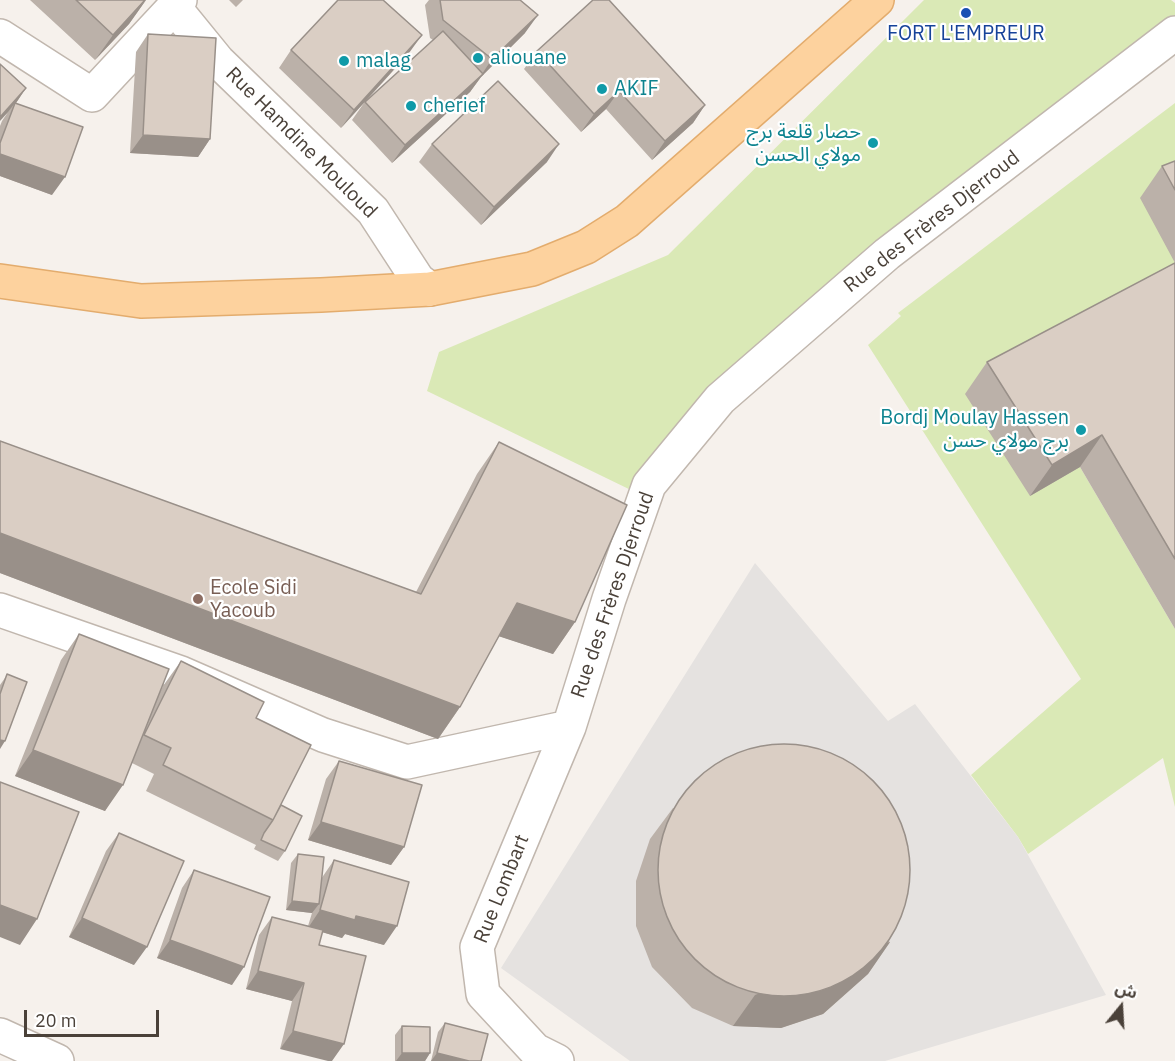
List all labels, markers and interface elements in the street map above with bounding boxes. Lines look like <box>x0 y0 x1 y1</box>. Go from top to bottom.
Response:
marker: FORT L'EMPREUR <box>959 6 973 20</box>
place label: FORT L'EMPREUR <box>887 22 1045 46</box>
place label: aliouane <box>490 46 567 70</box>
place label: malag <box>356 49 411 73</box>
marker: aliouane <box>471 51 485 65</box>
marker: malag <box>337 54 351 68</box>
street label: Rue Hamdine Mouloud <box>220 62 382 224</box>
place label: AKIF <box>614 77 659 101</box>
marker: AKIF <box>595 82 609 96</box>
place label: cherief <box>423 94 485 118</box>
marker: cherief <box>404 99 418 113</box>
place label: حصار قلعة برج مولاي الحسن <box>746 120 861 167</box>
marker: حصار قلعة برج مولاي الحسن <box>866 136 880 150</box>
street label: Rue des Frères Djerroud <box>839 146 1025 298</box>
place label: Bordj Moulay Hassen برج مولاي حسن <box>880 406 1069 453</box>
marker: Bordj Moulay Hassen برج مولاي حسن <box>1074 423 1088 437</box>
street label: Rue des Frères Djerroud <box>566 489 660 701</box>
place label: Ecole Sidi Yacoub <box>210 576 297 623</box>
marker: Ecole Sidi Yacoub <box>191 592 205 606</box>
street label: Rue Lombart <box>469 831 535 947</box>
north arrow <box>1091 977 1151 1037</box>
text: ش <box>1113 977 1140 1003</box>
scale bar <box>27 998 162 1036</box>
text: 20 m <box>35 1009 77 1032</box>

